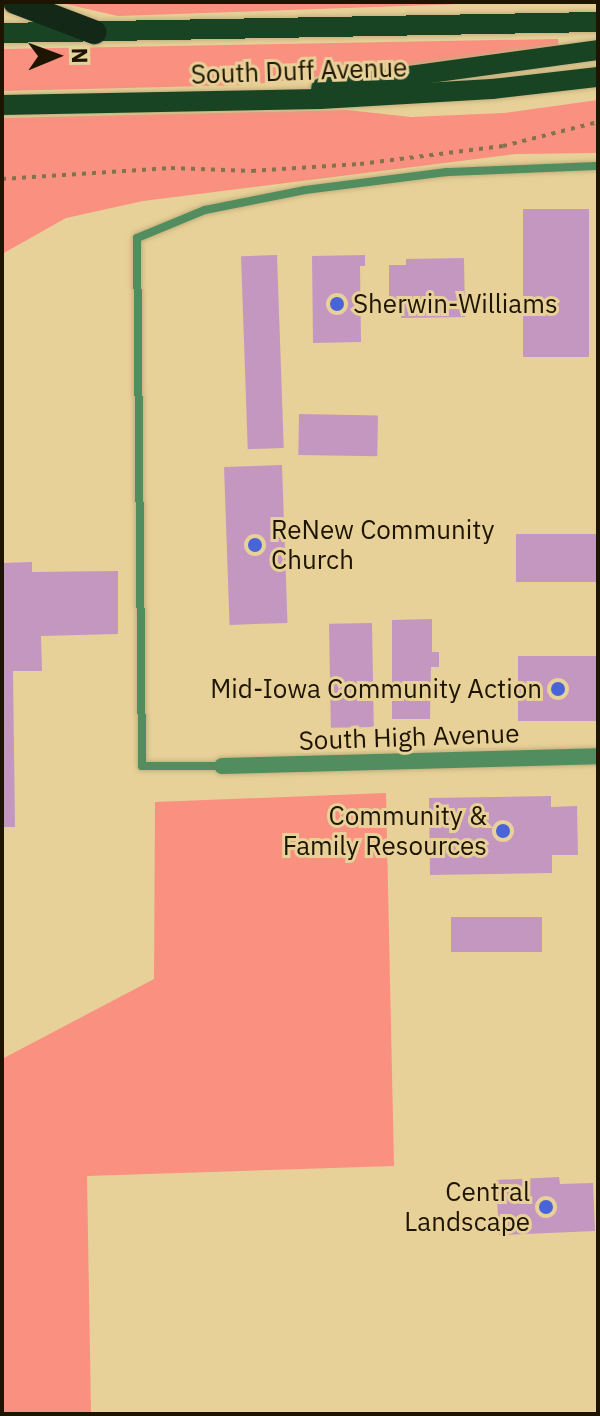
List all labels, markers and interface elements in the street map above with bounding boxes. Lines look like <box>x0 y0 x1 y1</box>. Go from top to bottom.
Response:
north arrow <box>16 16 96 96</box>
text: N <box>66 47 95 64</box>
street label: South Duff Avenue <box>190 52 408 90</box>
place label: Sherwin-Williams <box>353 288 558 320</box>
marker: Sherwin-Williams <box>328 295 346 313</box>
place label: ReNew Community Church <box>271 514 494 576</box>
marker: ReNew Community Church <box>246 536 264 554</box>
place label: Mid-Iowa Community Action <box>210 673 542 705</box>
marker: Mid-Iowa Community Action <box>549 680 567 698</box>
street label: South High Avenue <box>298 718 520 756</box>
place label: Community & Family Resources <box>283 800 487 862</box>
marker: Community & Family Resources <box>494 822 512 840</box>
place label: Central Landscape <box>404 1176 530 1238</box>
marker: Central Landscape <box>537 1198 555 1216</box>

